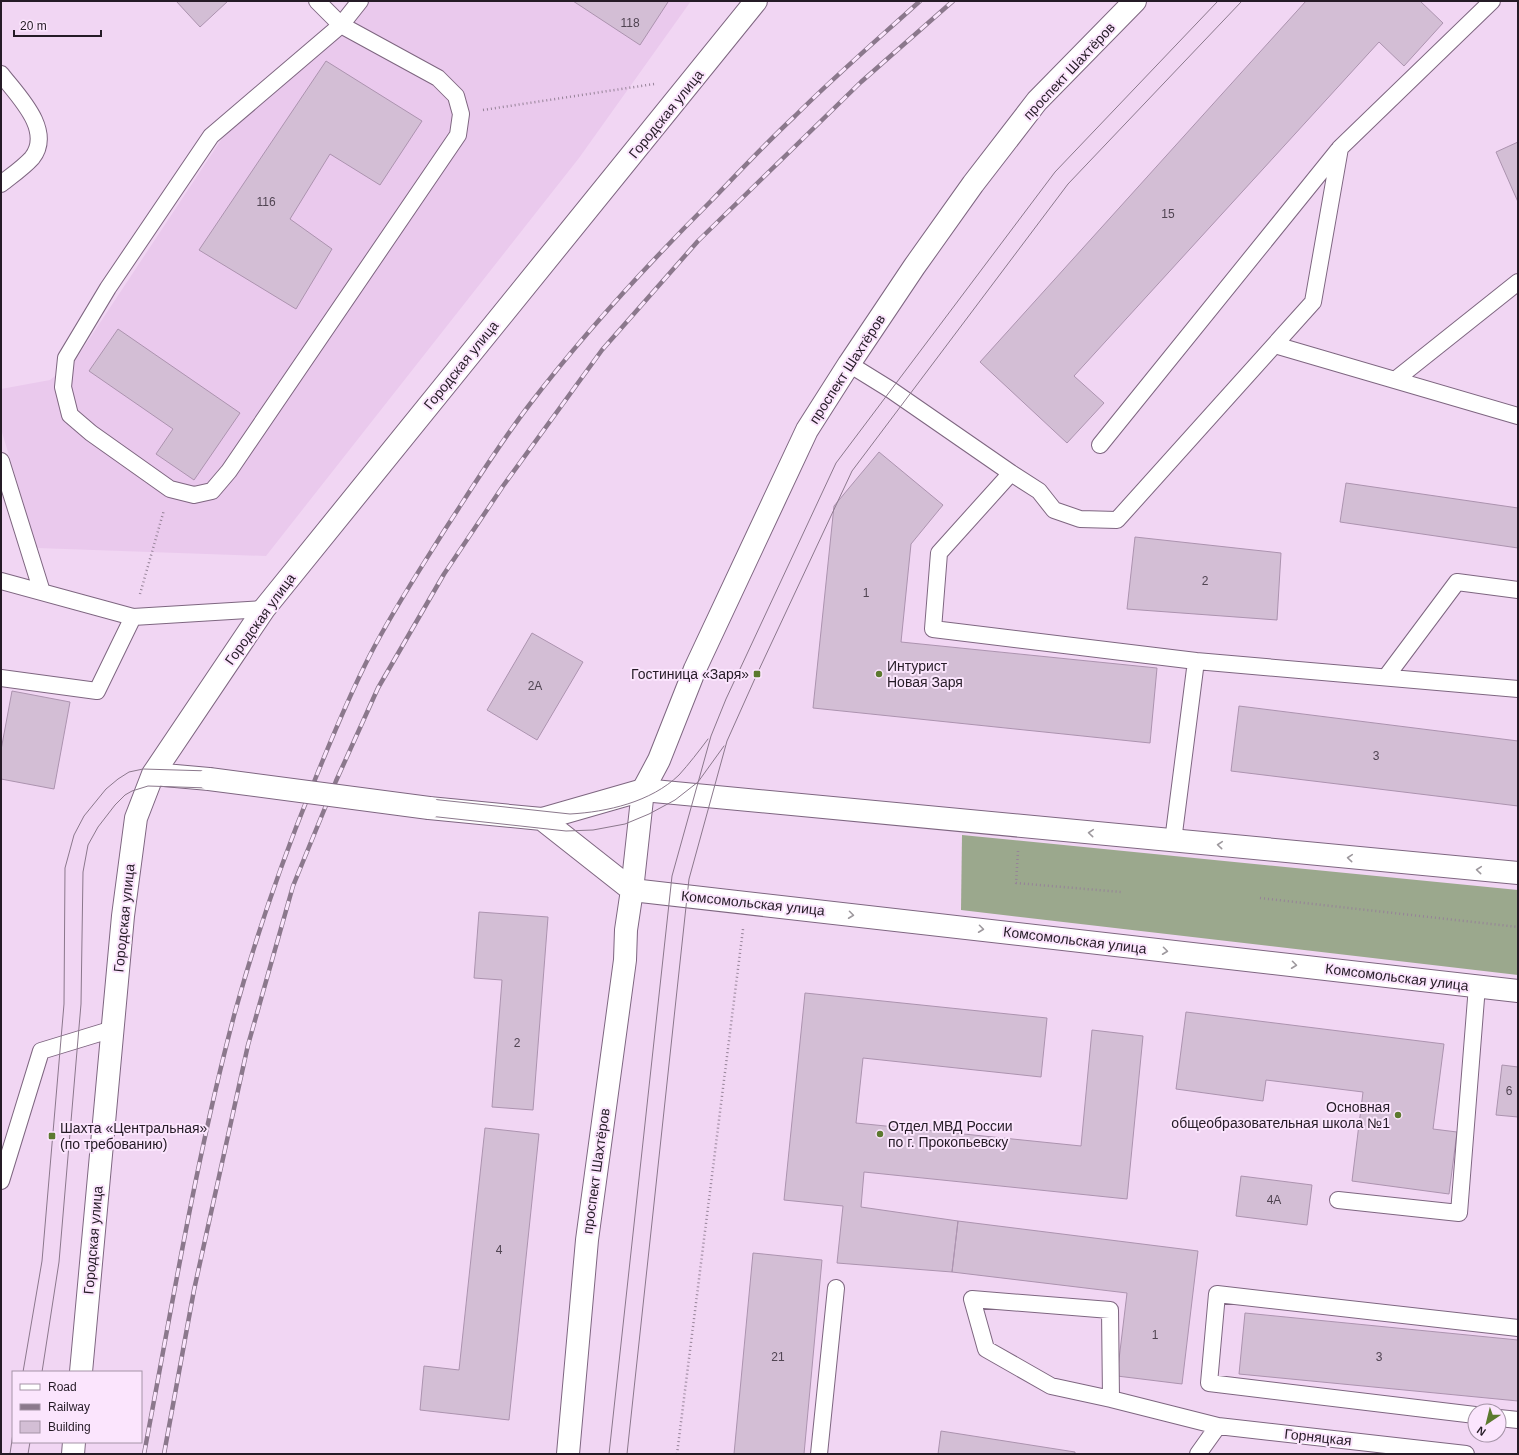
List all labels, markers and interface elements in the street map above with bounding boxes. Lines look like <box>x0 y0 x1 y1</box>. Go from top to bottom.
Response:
scale bar <box>14 12 101 38</box>
house number: 118 <box>620 16 640 30</box>
text: 20 m <box>20 19 47 33</box>
street label: проспект Шахтёров <box>1020 19 1118 123</box>
street label: Городская улица <box>625 66 707 161</box>
house number: 116 <box>256 195 276 209</box>
house number: 15 <box>1161 207 1175 221</box>
street label: проспект Шахтёров <box>806 311 888 427</box>
street label: Городская улица <box>420 317 502 412</box>
street label: Городская улица <box>221 570 299 668</box>
house number: 2 <box>1202 574 1209 588</box>
house number: 1 <box>863 586 870 600</box>
place label: Интурист Новая Заря <box>887 658 963 690</box>
place label: Гостиница «Заря» <box>631 666 749 682</box>
marker: Гостиница «Заря» <box>752 669 762 679</box>
marker: Интурист Новая Заря <box>874 669 884 679</box>
house number: 2А <box>528 679 542 693</box>
house number: 3 <box>1373 749 1380 763</box>
one-way arrow <box>1088 829 1094 838</box>
one-way arrow <box>1217 841 1223 850</box>
one-way arrow <box>1347 853 1353 862</box>
street label: Городская улица <box>110 863 138 973</box>
one-way arrow <box>1476 865 1482 874</box>
street label: Комсомольская улица <box>680 888 826 919</box>
one-way arrow <box>848 910 854 919</box>
street label: Комсомольская улица <box>1002 923 1148 957</box>
one-way arrow <box>978 925 984 934</box>
one-way arrow <box>1162 946 1168 955</box>
street label: Комсомольская улица <box>1324 960 1470 994</box>
one-way arrow <box>1291 961 1298 970</box>
house number: 2 <box>514 1036 521 1050</box>
house number: 6 <box>1506 1084 1513 1098</box>
place label: Основная общеобразовательная школа №1 <box>1171 1099 1390 1131</box>
street label: проспект Шахтёров <box>579 1107 613 1235</box>
marker: Основная общеобразовательная школа №1 <box>1393 1110 1403 1120</box>
place label: Отдел МВД России по г. Прокопьевску <box>888 1118 1013 1150</box>
place label: Шахта «Центральная» (по требованию) <box>60 1120 208 1152</box>
marker: Отдел МВД России по г. Прокопьевску <box>875 1129 885 1139</box>
marker: Шахта «Центральная» (по требованию) <box>47 1131 57 1141</box>
street label: Городская улица <box>80 1185 106 1295</box>
house number: 4А <box>1267 1193 1281 1207</box>
house number: 4 <box>496 1243 503 1257</box>
house number: 1 <box>1152 1328 1159 1342</box>
house number: 21 <box>771 1350 785 1364</box>
house number: 3 <box>1376 1350 1383 1364</box>
legend <box>12 1371 142 1443</box>
text: Road <box>48 1380 77 1394</box>
text: Railway <box>48 1400 90 1414</box>
north arrow <box>1467 1403 1507 1443</box>
text: Building <box>48 1420 91 1434</box>
text: N <box>1475 1424 1488 1438</box>
street label: Горняцкая <box>1284 1426 1352 1448</box>

